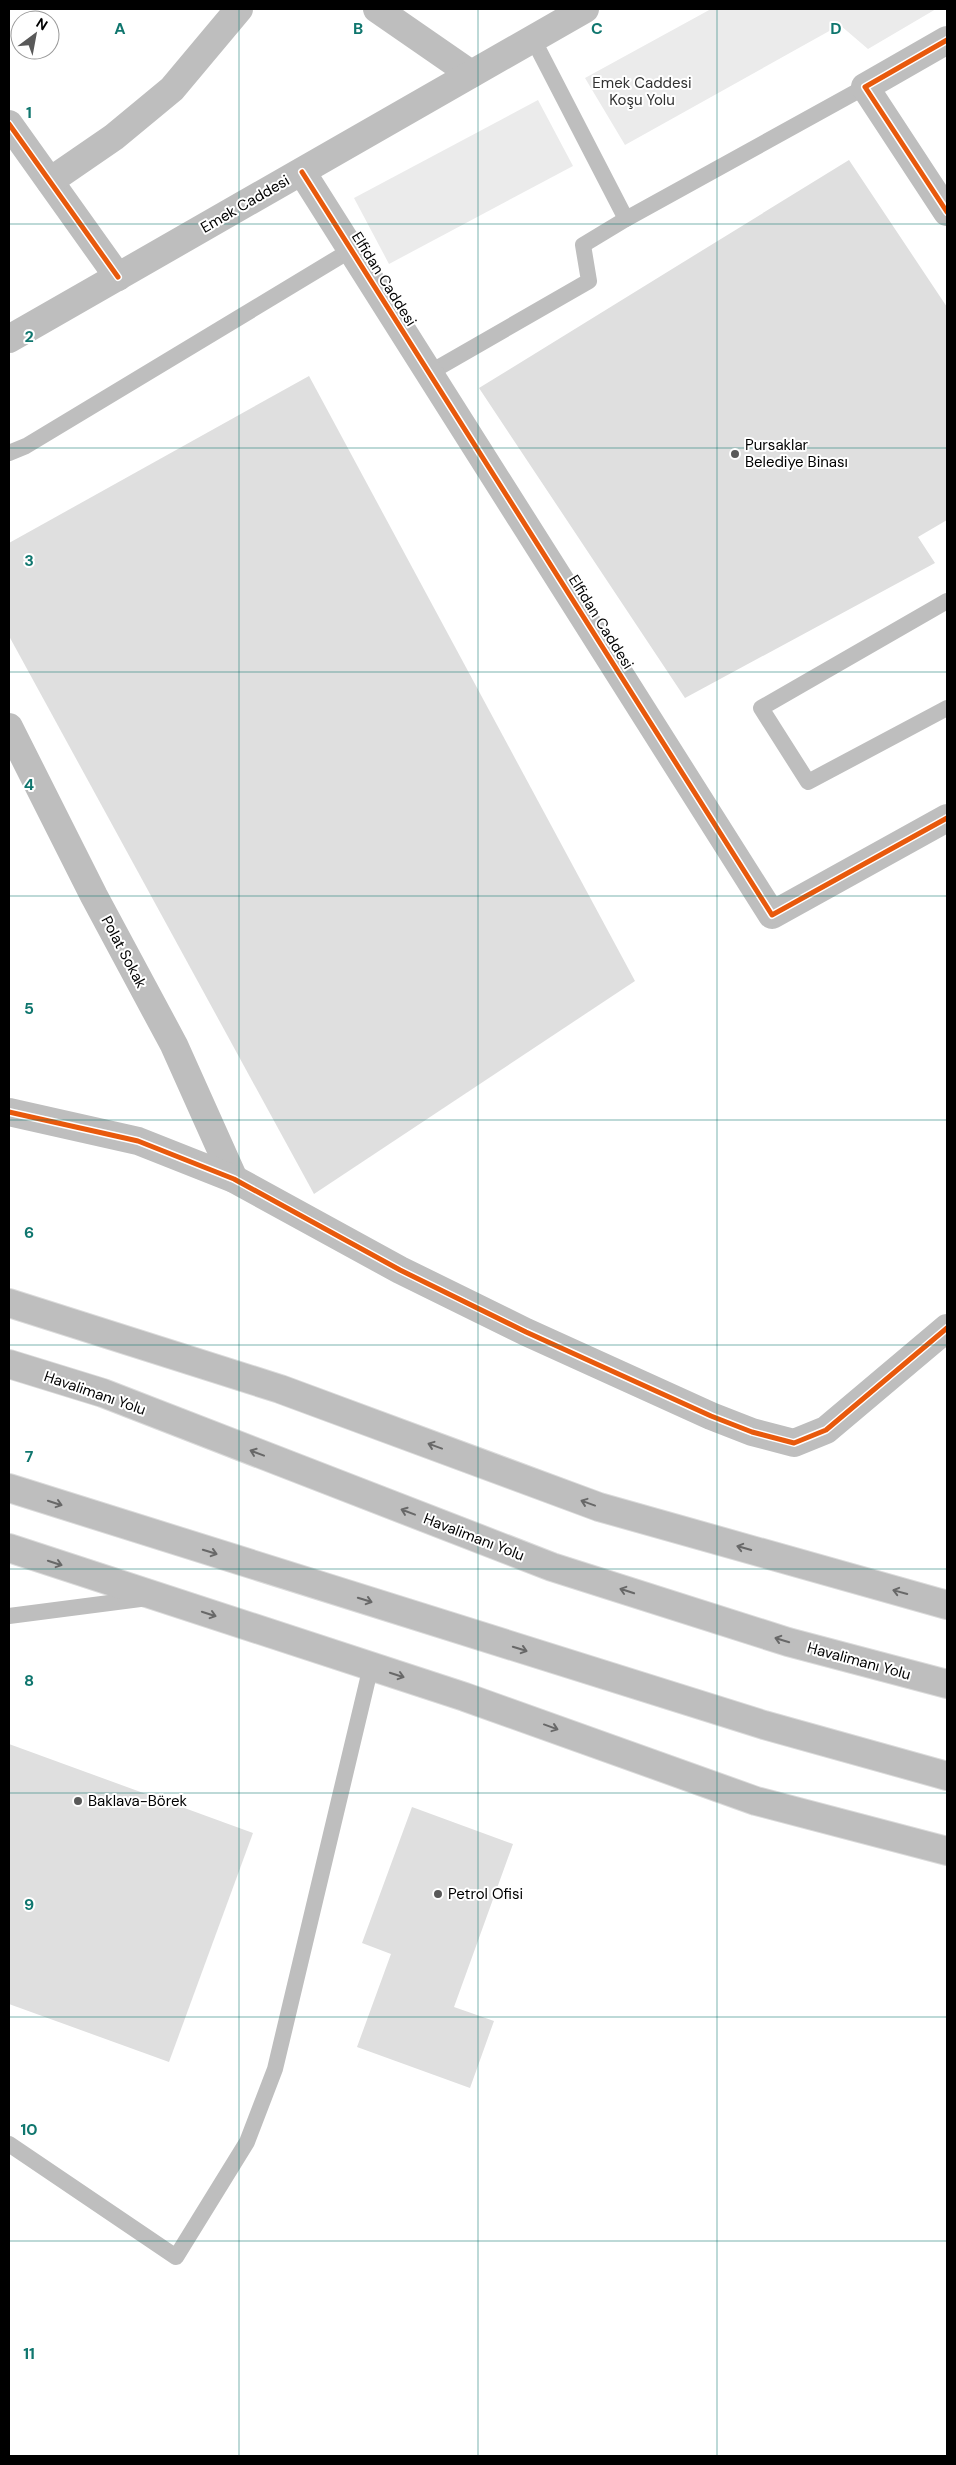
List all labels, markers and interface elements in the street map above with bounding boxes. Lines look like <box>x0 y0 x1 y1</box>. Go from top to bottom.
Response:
north arrow <box>10 10 60 60</box>
text: N <box>33 14 51 34</box>
text: A <box>114 18 126 39</box>
text: B <box>353 18 363 39</box>
text: C <box>591 18 603 39</box>
text: D <box>830 18 842 39</box>
park label: Emek Caddesi Koşu Yolu <box>592 73 692 110</box>
text: 1 <box>26 102 32 123</box>
street label: Emek Caddesi <box>197 171 293 237</box>
street label: Elfidan Caddesi <box>347 228 421 330</box>
text: 2 <box>24 326 34 347</box>
place label: Pursaklar Belediye Binası <box>745 435 848 472</box>
marker: Pursaklar Belediye Binası <box>729 448 741 460</box>
text: 3 <box>24 550 34 571</box>
street label: Elfidan Caddesi <box>564 571 638 673</box>
text: 4 <box>24 774 34 795</box>
street label: Polat Sokak <box>97 912 152 992</box>
text: 5 <box>24 998 34 1019</box>
text: 6 <box>24 1222 34 1243</box>
street label: Havalimanı Yolu <box>41 1366 149 1420</box>
one-way arrow <box>428 1441 444 1450</box>
text: 7 <box>25 1446 34 1467</box>
one-way arrow <box>250 1448 265 1457</box>
one-way arrow <box>47 1498 63 1508</box>
one-way arrow <box>581 1498 596 1507</box>
one-way arrow <box>401 1507 417 1516</box>
street label: Havalimanı Yolu <box>421 1509 527 1565</box>
one-way arrow <box>736 1543 752 1553</box>
one-way arrow <box>202 1547 218 1557</box>
one-way arrow <box>47 1559 62 1568</box>
one-way arrow <box>619 1585 635 1595</box>
one-way arrow <box>893 1587 909 1596</box>
one-way arrow <box>357 1596 373 1606</box>
one-way arrow <box>201 1610 217 1619</box>
one-way arrow <box>775 1635 790 1644</box>
street label: Havalimanı Yolu <box>805 1638 913 1684</box>
one-way arrow <box>512 1644 528 1654</box>
text: 8 <box>24 1670 34 1691</box>
one-way arrow <box>389 1670 405 1680</box>
one-way arrow <box>543 1723 558 1732</box>
place label: Baklava-Börek <box>88 1791 188 1811</box>
marker: Baklava-Börek <box>72 1795 84 1807</box>
place label: Petrol Ofisi <box>448 1884 523 1904</box>
marker: Petrol Ofisi <box>432 1888 444 1900</box>
text: 9 <box>24 1894 34 1915</box>
text: 10 <box>20 2119 38 2140</box>
text: 11 <box>23 2343 35 2364</box>

